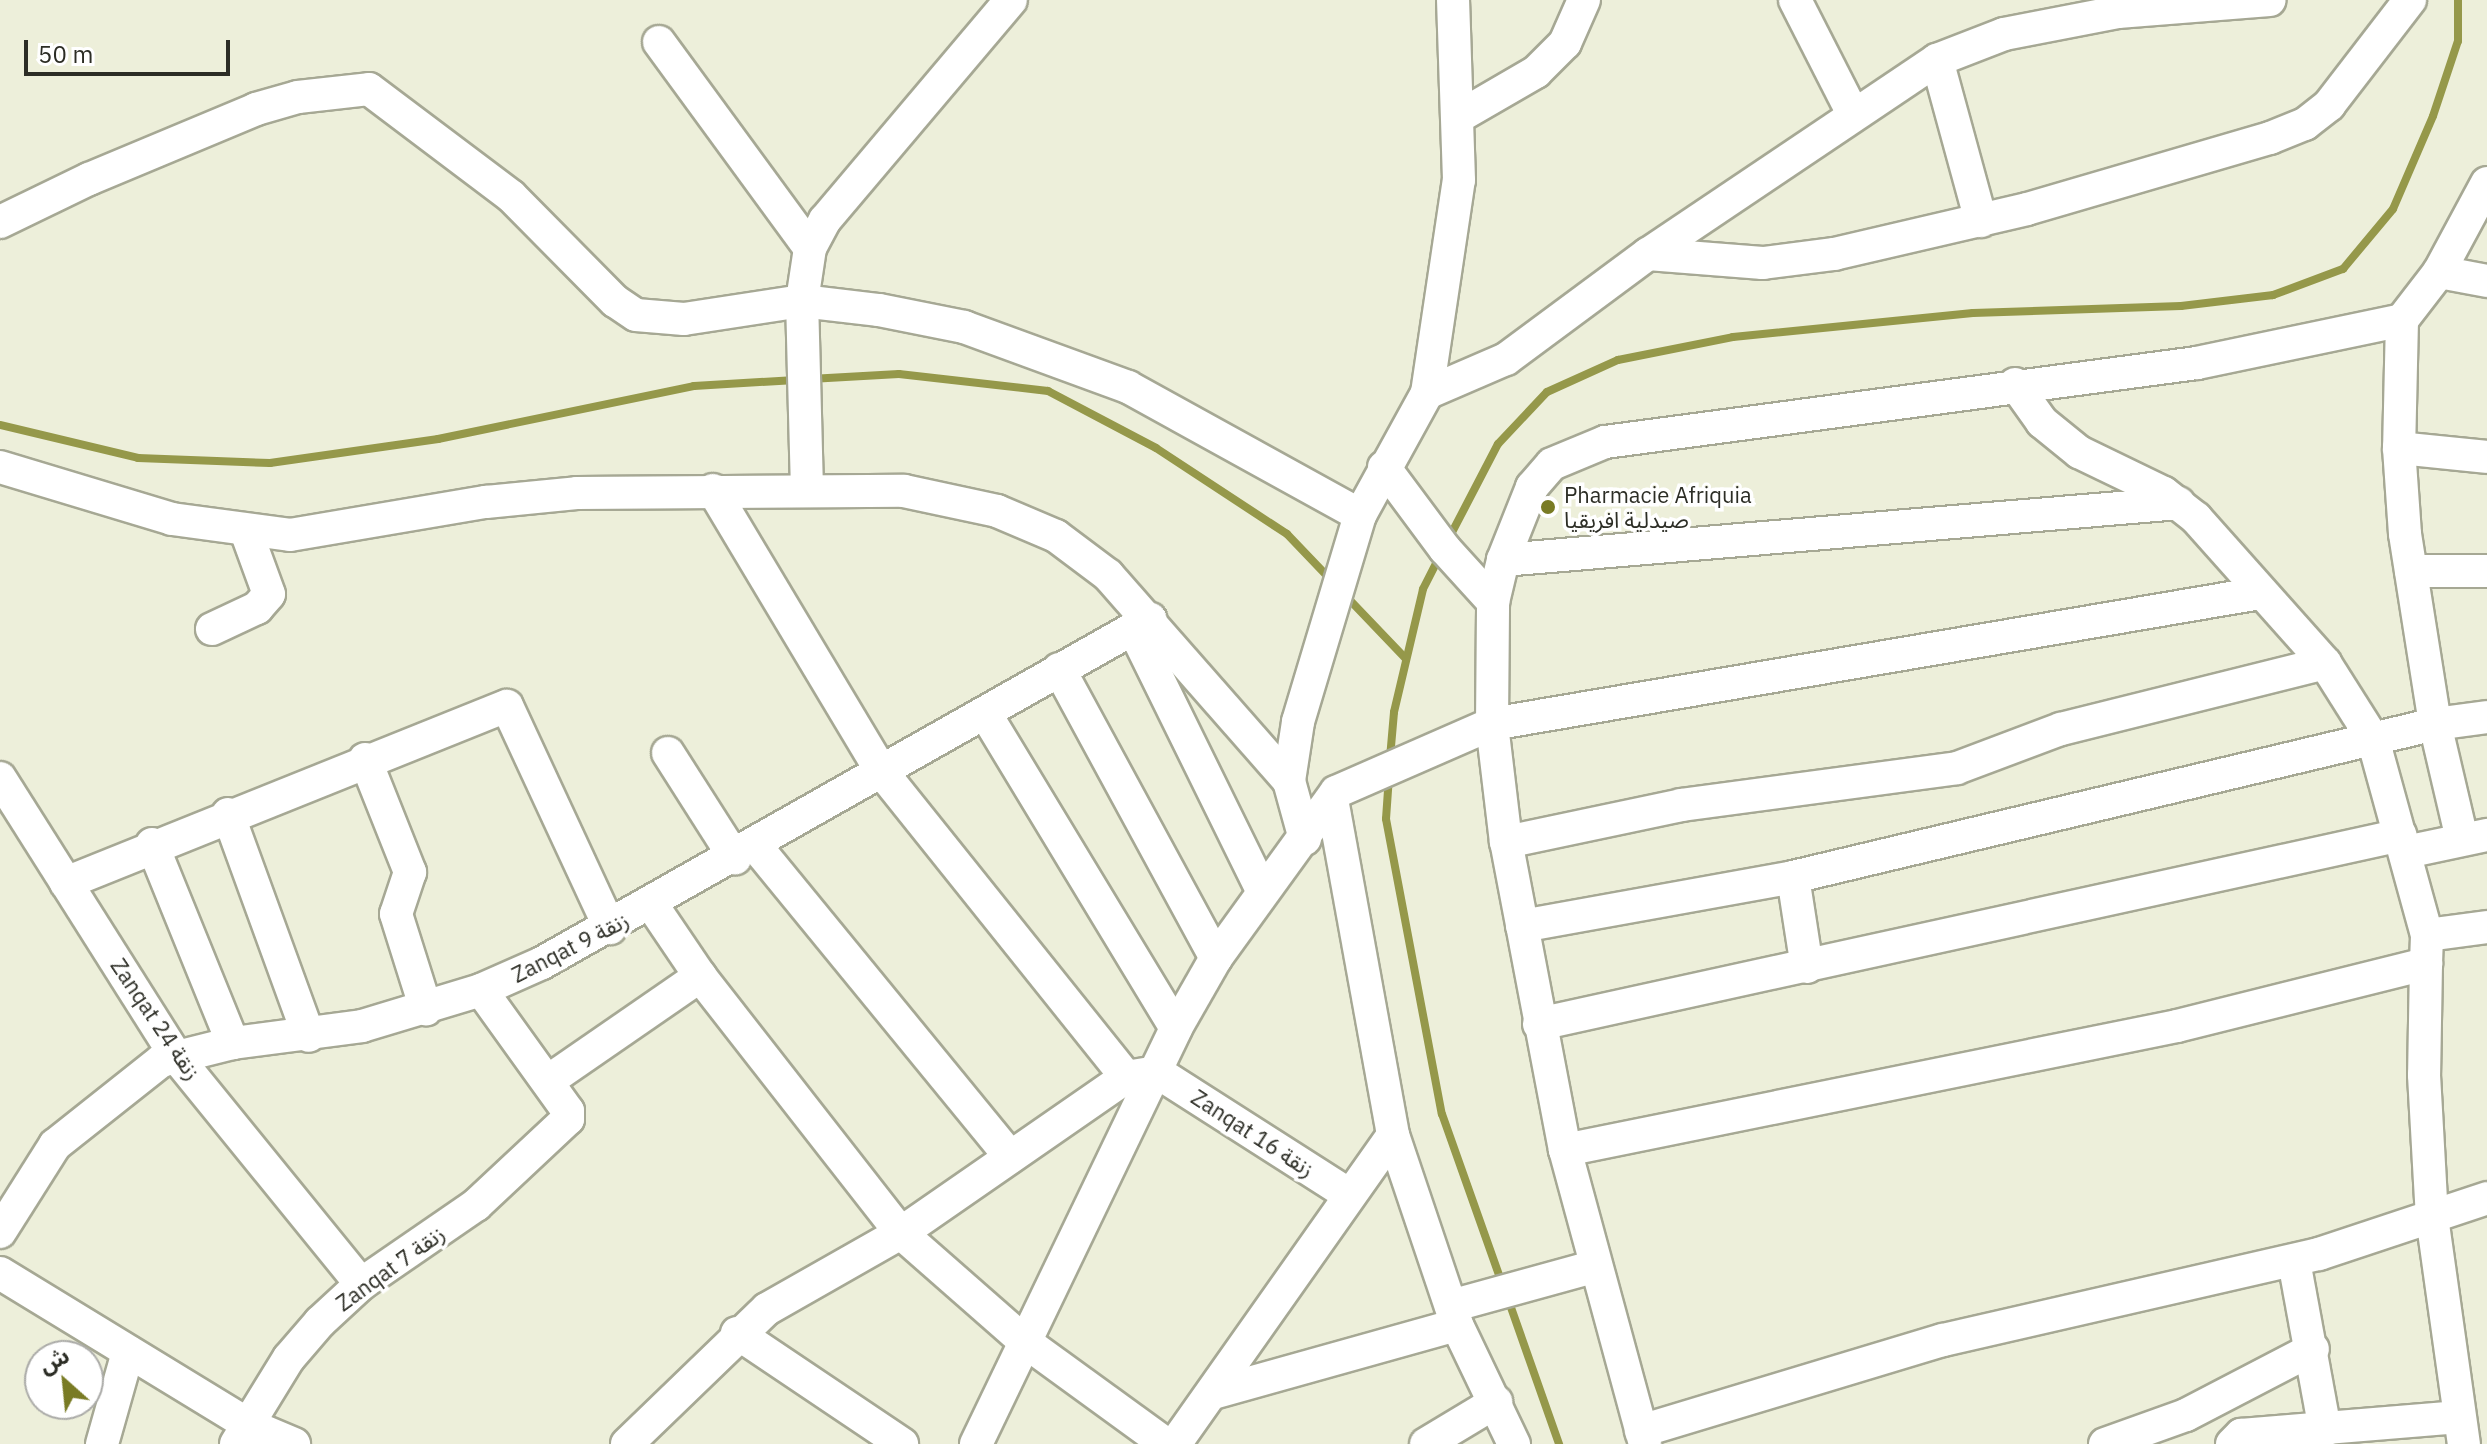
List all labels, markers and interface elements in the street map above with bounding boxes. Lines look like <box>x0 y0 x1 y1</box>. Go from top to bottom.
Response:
scale bar <box>28 24 234 74</box>
text: 50 m <box>38 38 93 70</box>
place label: Pharmacie Afriquia صيدلية افريقيا <box>1564 481 1752 532</box>
marker: Pharmacie Afriquia صيدلية افريقيا <box>1539 498 1557 516</box>
street label: Zanqat 9 زنقة <box>507 906 633 988</box>
street label: Zanqat 24 زنقة <box>106 953 206 1085</box>
street label: Zanqat 16 زنقة <box>1187 1084 1319 1182</box>
street label: Zanqat 7 زنقة <box>331 1220 449 1316</box>
north arrow <box>24 1340 104 1420</box>
text: ش <box>34 1340 74 1380</box>

